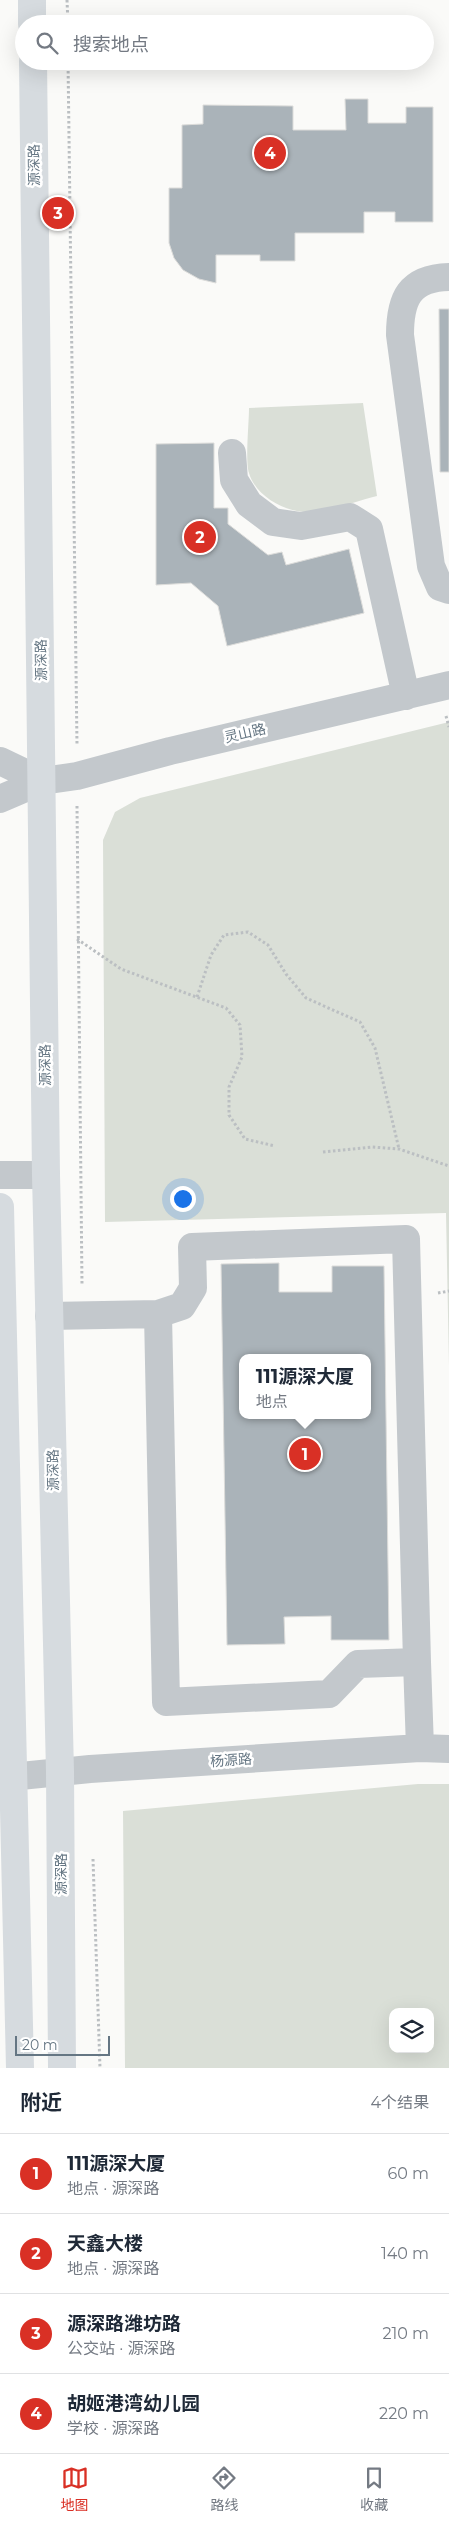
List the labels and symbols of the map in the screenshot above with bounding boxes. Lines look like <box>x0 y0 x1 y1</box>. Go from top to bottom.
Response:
pin: 4 <box>254 134 286 172</box>
street label: 源深路 <box>25 144 43 186</box>
pin: 3 <box>42 194 74 232</box>
pin: 2 <box>184 518 216 556</box>
street label: 源深路 <box>32 639 50 681</box>
street label: 灵山路 <box>223 720 267 746</box>
street label: 源深路 <box>36 1044 54 1086</box>
your location <box>170 1186 196 1212</box>
pin: 1 <box>289 1435 321 1473</box>
street label: 源深路 <box>44 1449 62 1491</box>
street label: 杨源路 <box>209 1750 253 1770</box>
street label: 源深路 <box>52 1853 70 1895</box>
scale bar <box>15 2033 110 2056</box>

